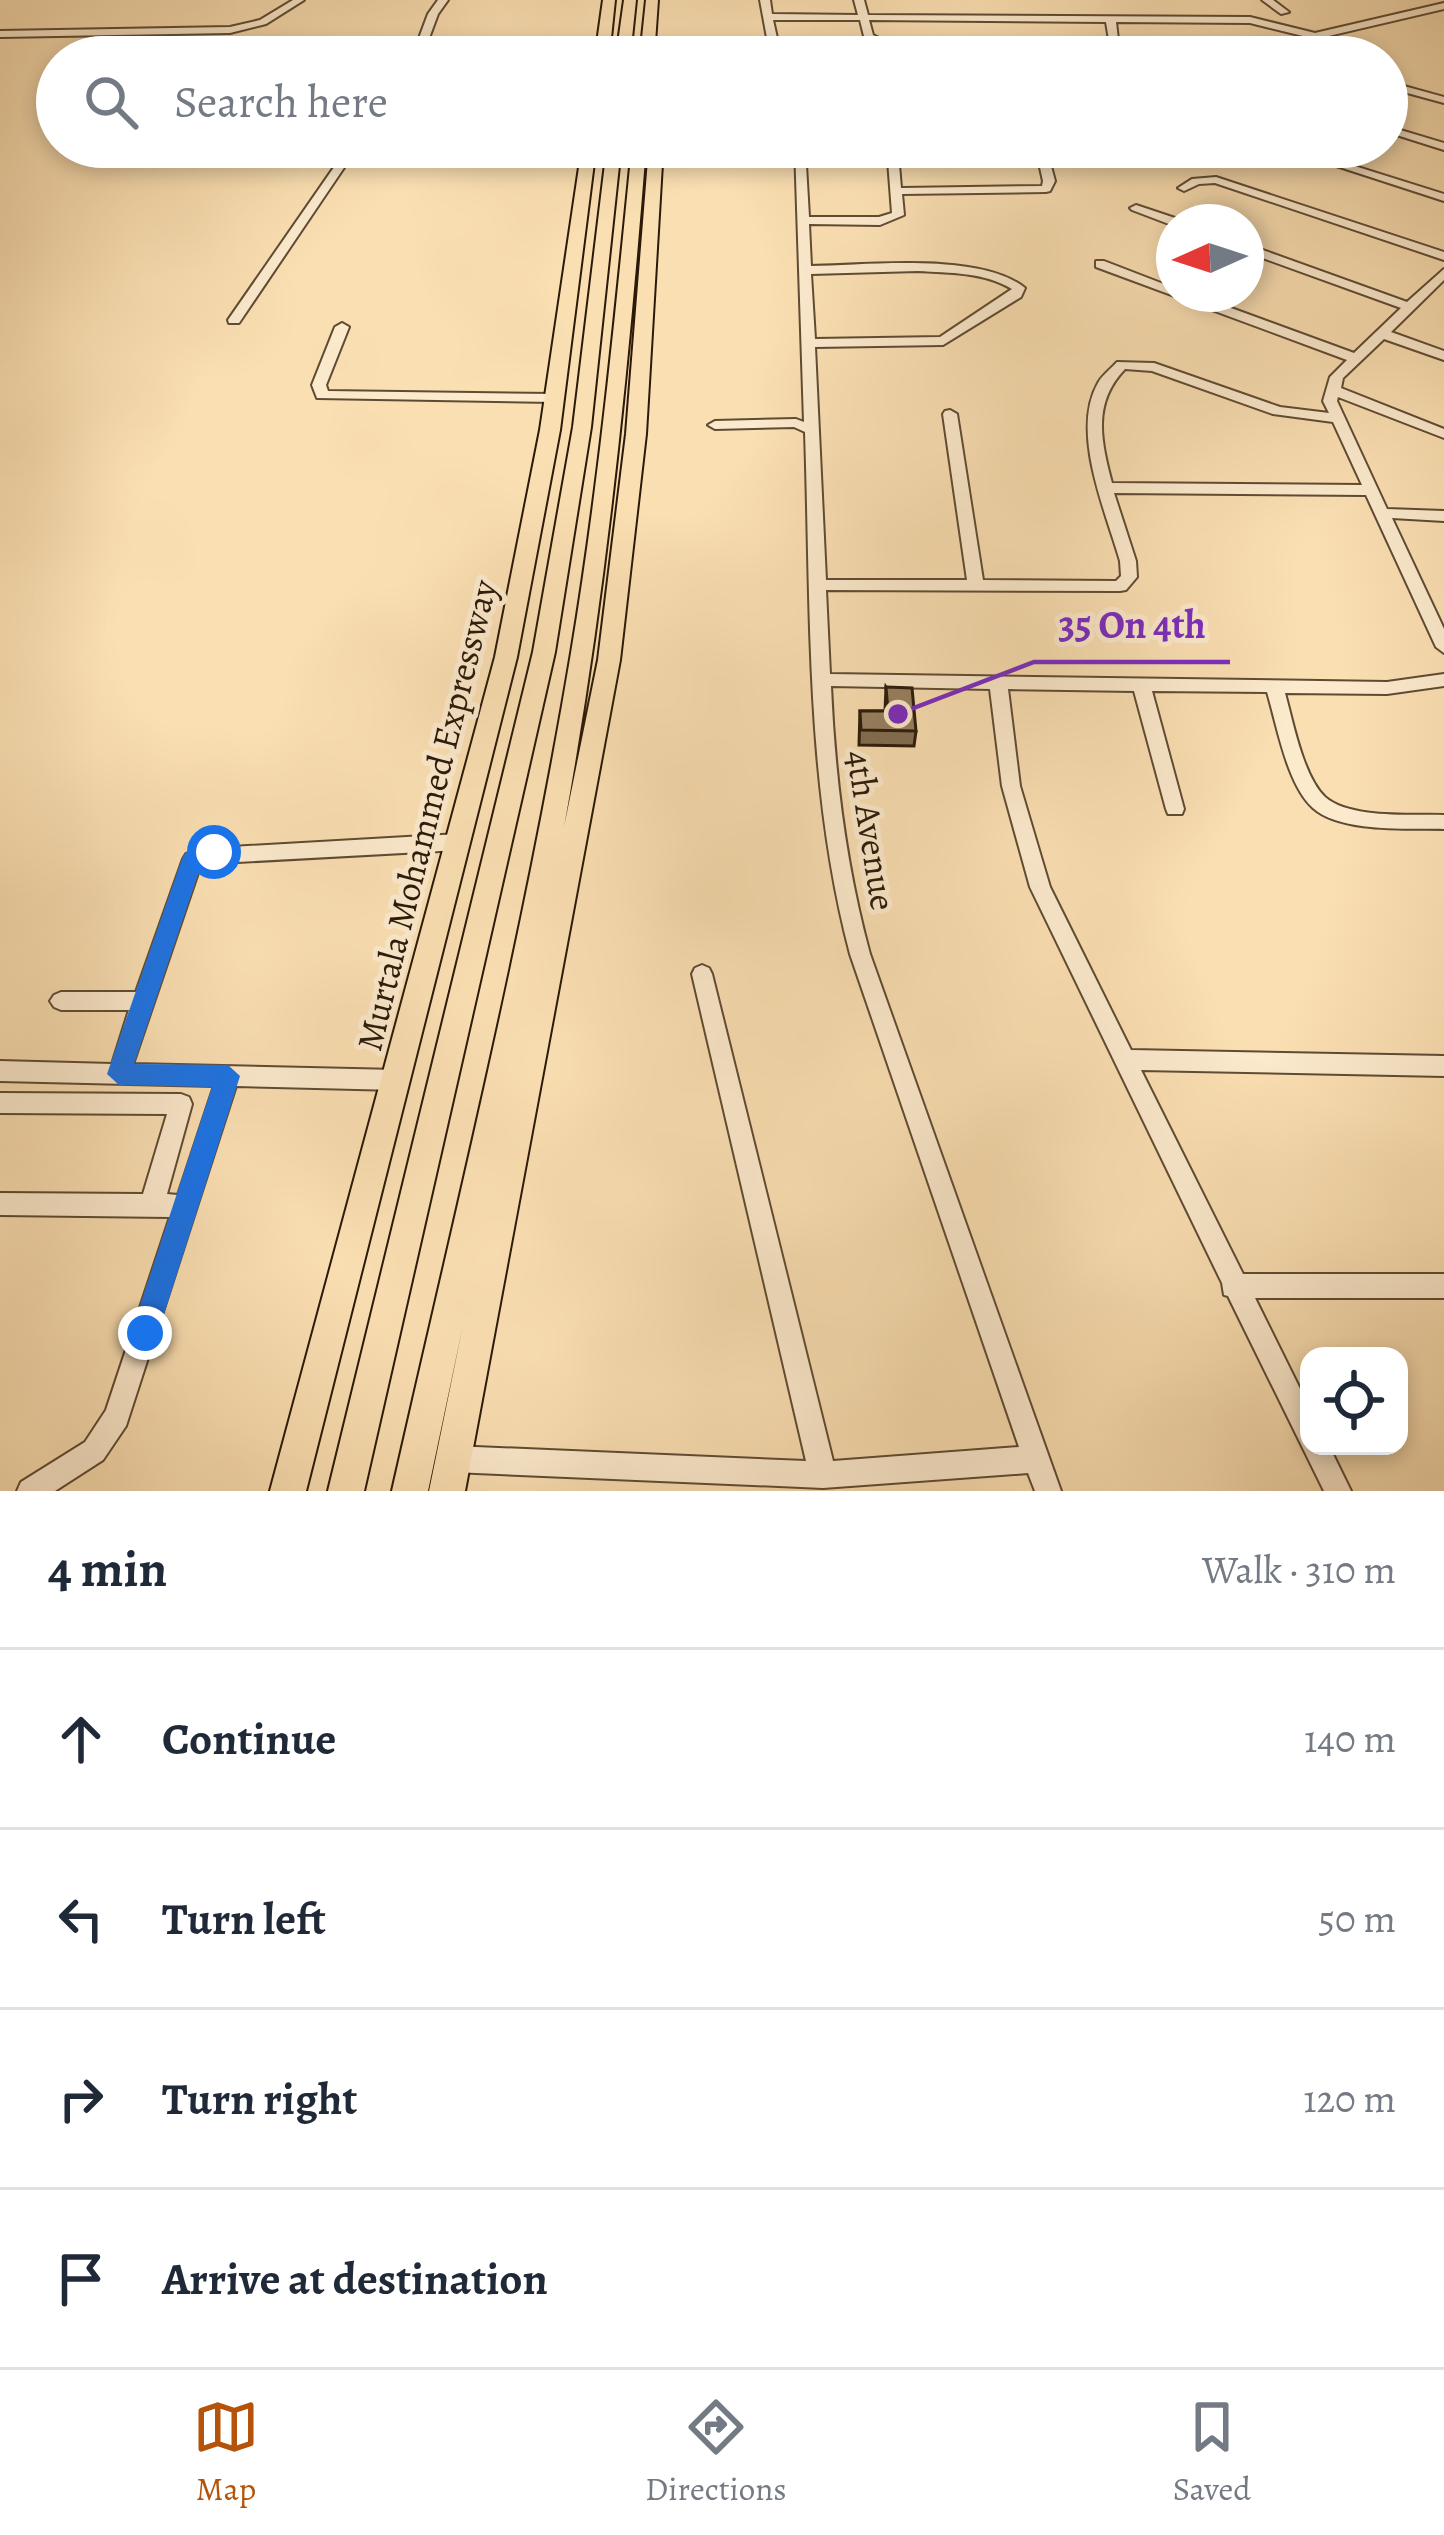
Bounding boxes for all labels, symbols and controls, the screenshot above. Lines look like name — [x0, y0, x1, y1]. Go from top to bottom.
search box — [36, 36, 1408, 168]
icon: search — [78, 69, 144, 135]
text: Search here — [174, 71, 388, 133]
north arrow — [1156, 204, 1264, 312]
street label: Murtala Mohammed Expressway — [344, 574, 509, 1056]
callout: 35 On 4th — [1034, 587, 1230, 662]
text: 35 On 4th — [1058, 598, 1206, 651]
street label: 4th Avenue — [835, 746, 908, 914]
route start — [187, 825, 241, 879]
route end — [118, 1306, 172, 1360]
map controls — [1300, 1347, 1408, 1455]
button: locate — [1300, 1347, 1408, 1455]
text: 4 min — [48, 1534, 167, 1604]
text: Walk · 310 m — [1202, 1543, 1396, 1596]
icon: ahead — [48, 1706, 114, 1772]
text: Continue — [162, 1708, 336, 1770]
text: 140 m — [1304, 1712, 1396, 1765]
icon: left — [48, 1886, 114, 1952]
text: Turn left — [162, 1888, 326, 1950]
text: 50 m — [1318, 1892, 1396, 1945]
icon: right — [48, 2066, 114, 2132]
text: Turn right — [162, 2068, 357, 2130]
text: 120 m — [1303, 2072, 1396, 2125]
icon: arrive — [48, 2246, 114, 2312]
text: Arrive at destination — [162, 2248, 548, 2310]
tab: Map — [193, 2394, 259, 2511]
tab: Directions — [645, 2394, 787, 2511]
tab: Saved — [1173, 2394, 1251, 2511]

